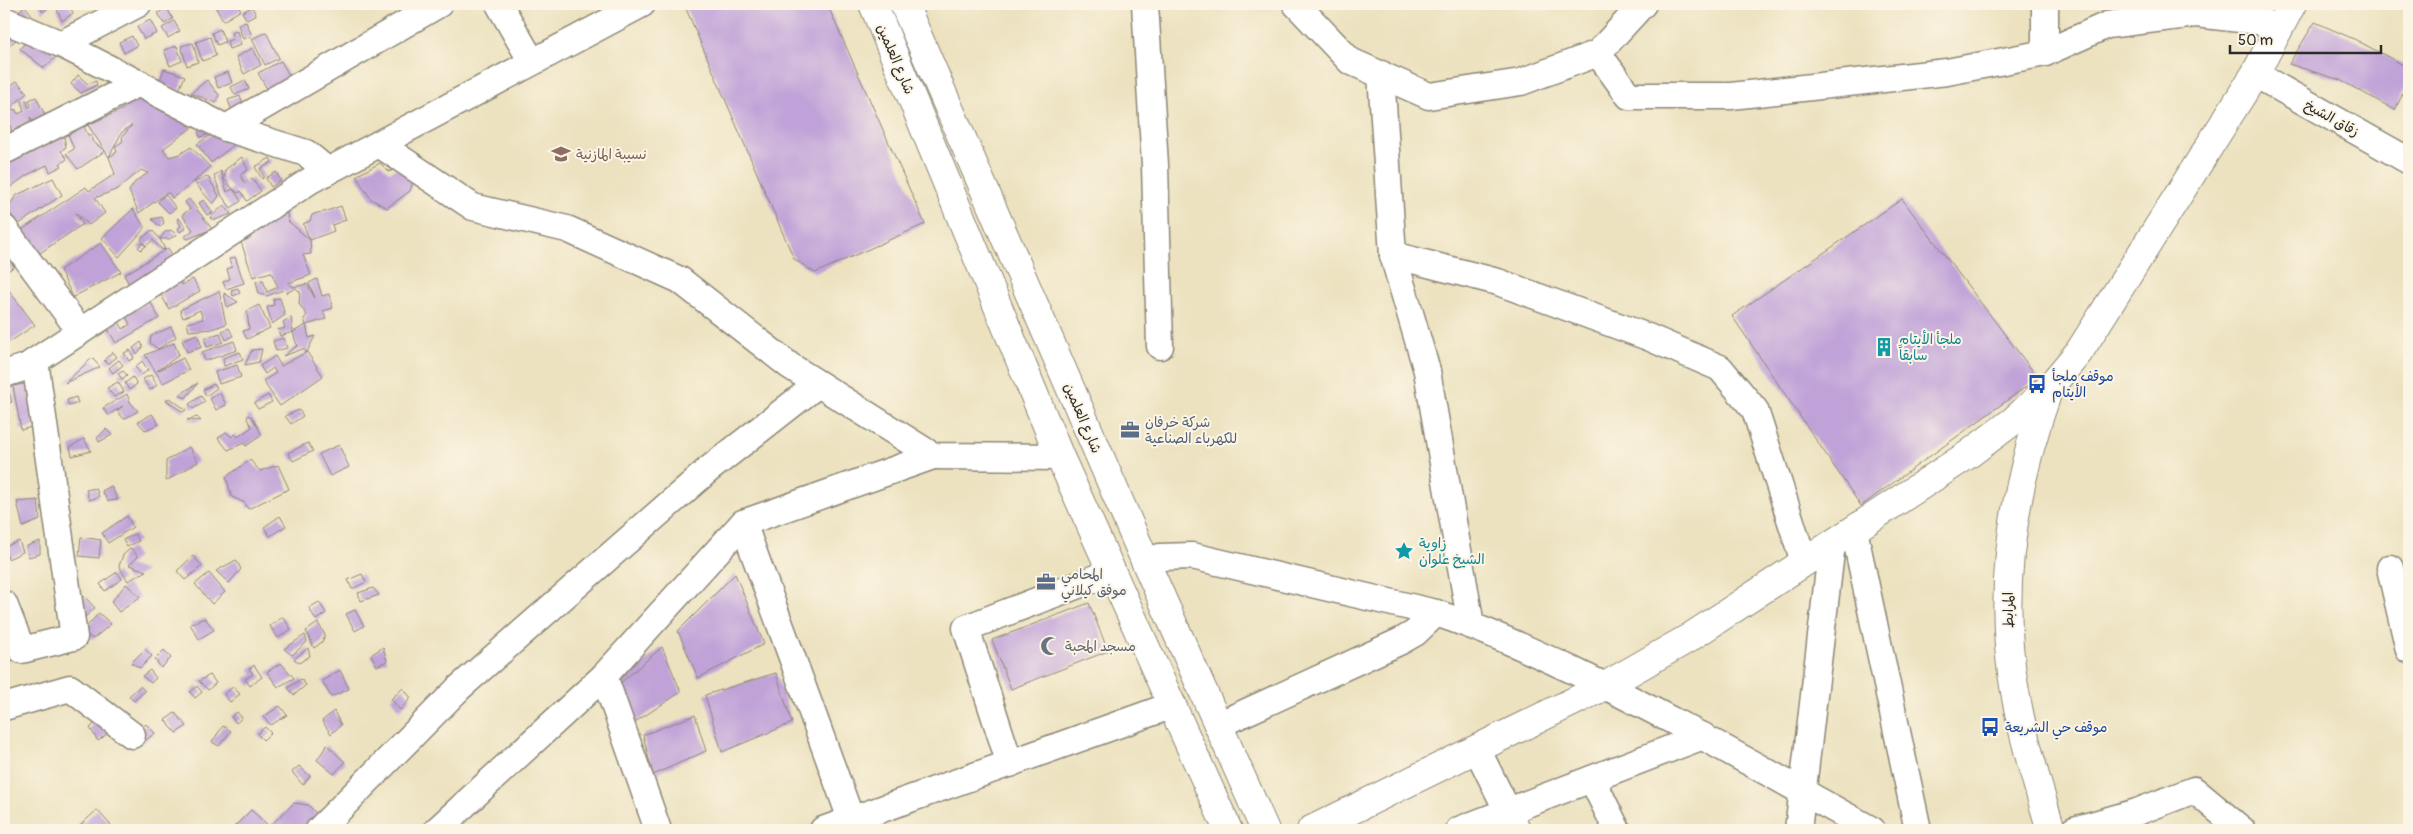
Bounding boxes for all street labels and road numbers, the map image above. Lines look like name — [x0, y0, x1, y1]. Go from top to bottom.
street label: شارع العلمين — [872, 22, 918, 97]
street label: زقاق الشيخ — [2301, 96, 2362, 141]
street label: شارع العلمين — [1059, 381, 1105, 456]
street label: المرابط — [2000, 592, 2017, 628]

